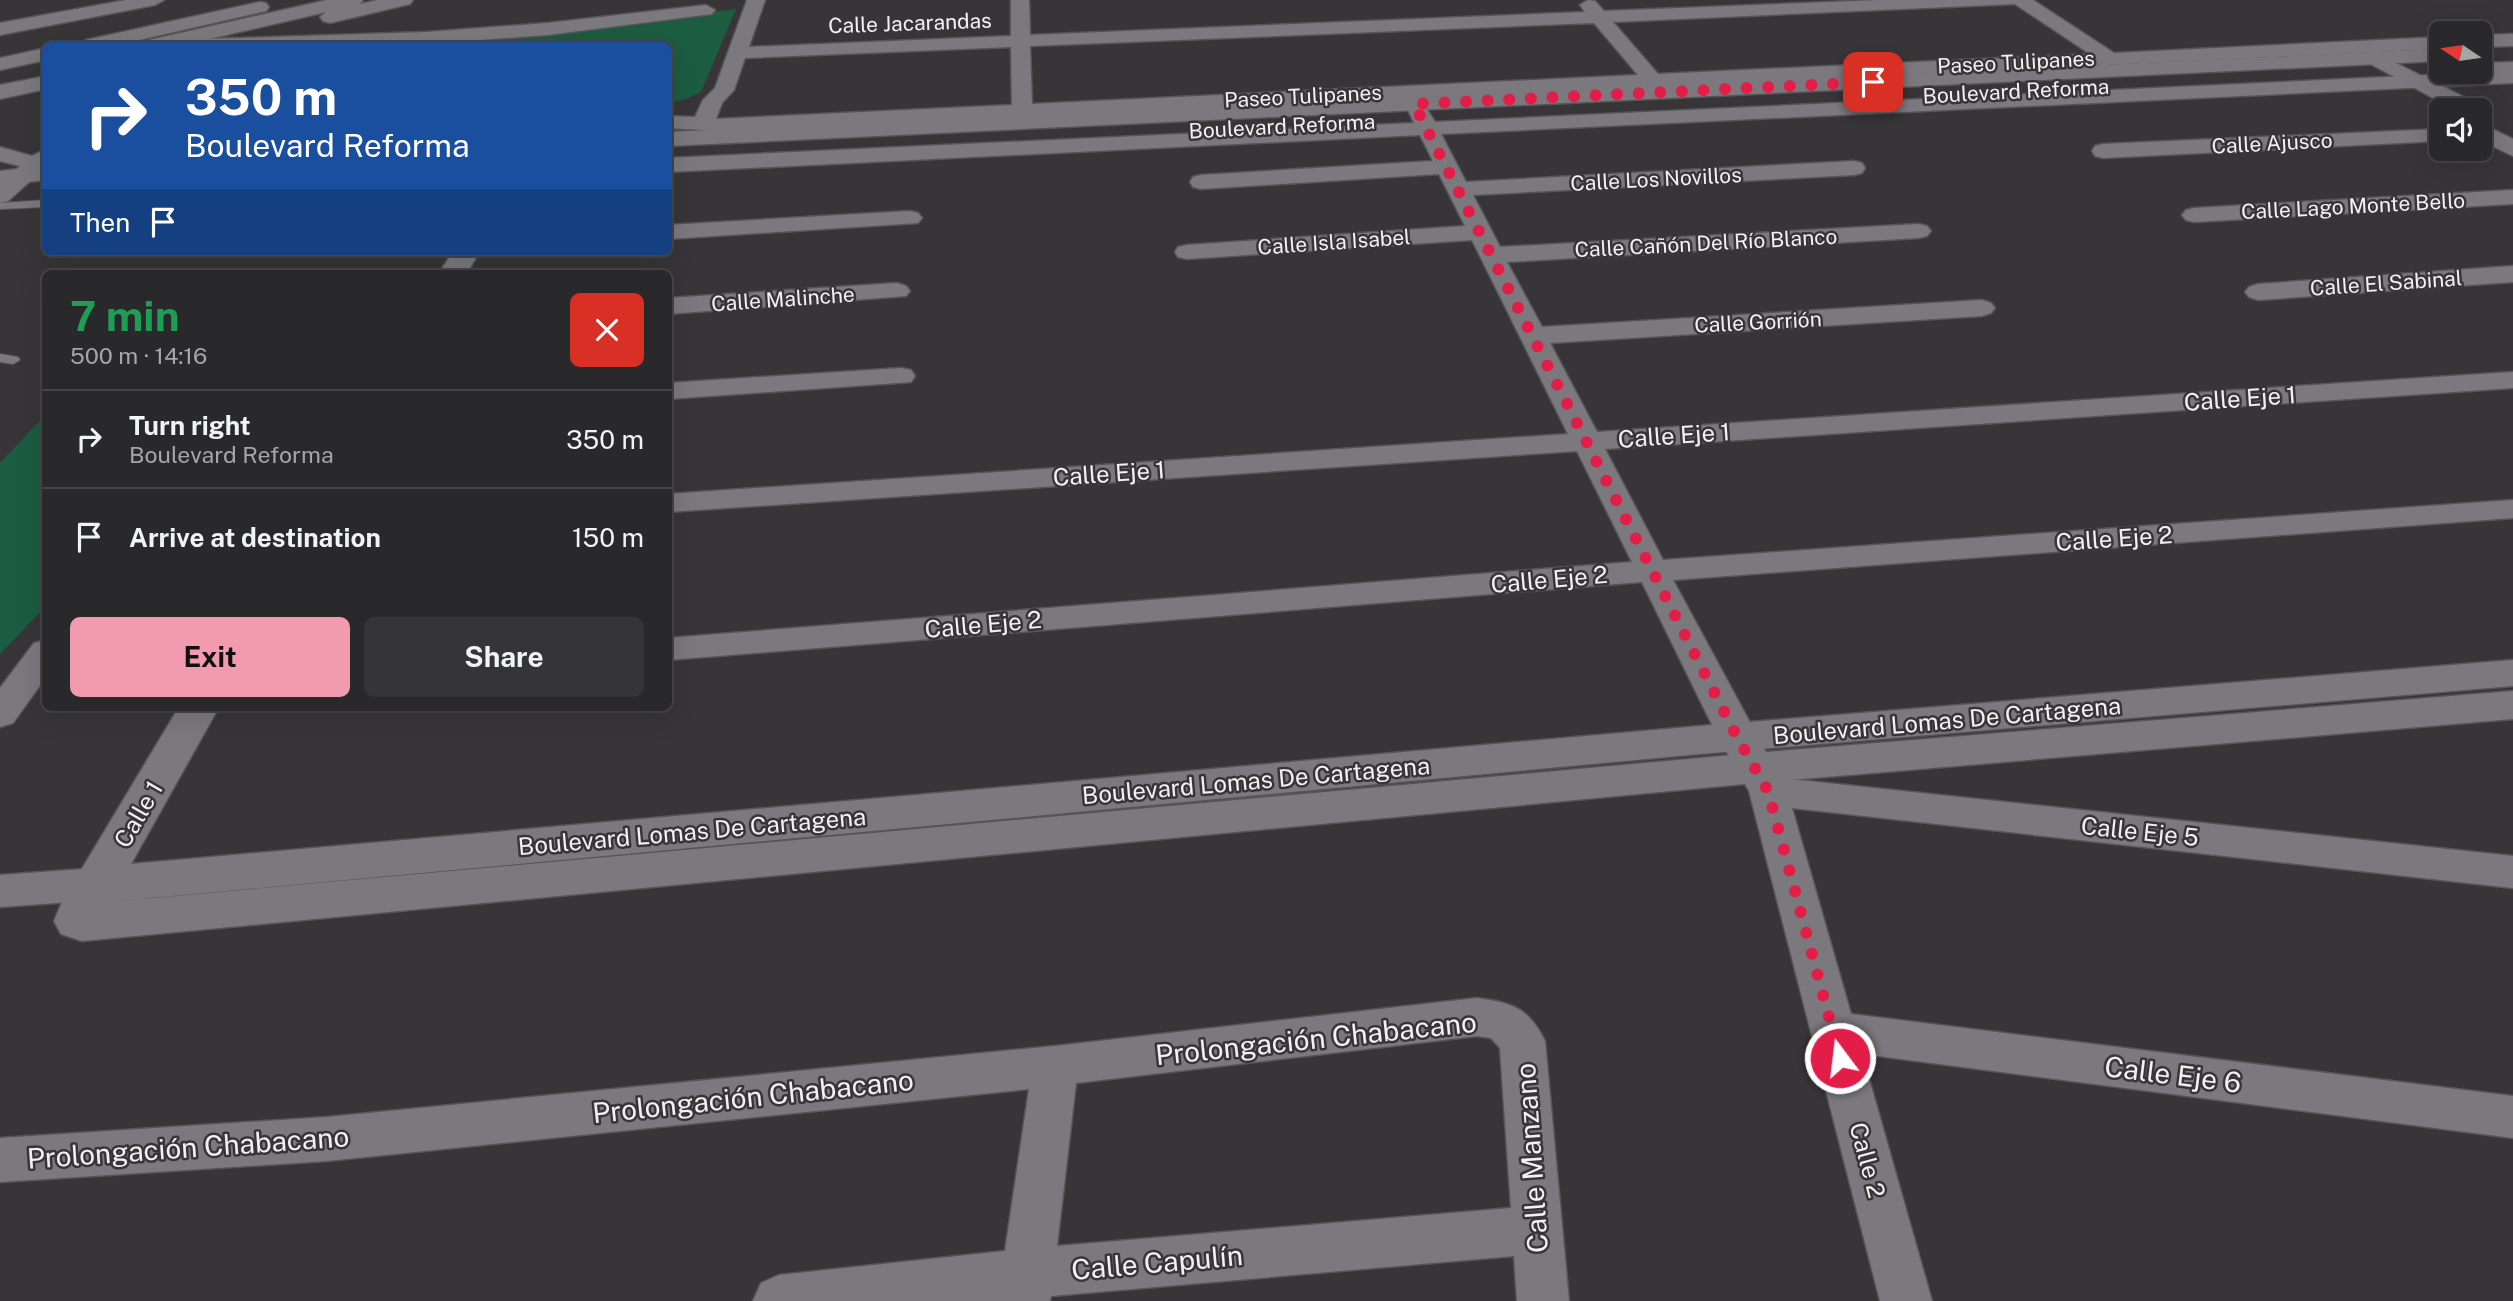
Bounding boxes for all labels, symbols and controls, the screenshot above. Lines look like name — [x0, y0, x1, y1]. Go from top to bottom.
street label: Calle Jacarandas — [828, 8, 992, 38]
north arrow — [2429, 21, 2492, 84]
map controls — [2429, 21, 2492, 161]
street label: Paseo Tulipanes — [1937, 45, 2095, 79]
pin — [1843, 52, 1903, 112]
icon: arrive — [1854, 63, 1892, 101]
text: 350 m — [185, 68, 337, 126]
icon: right — [70, 70, 161, 161]
street label: Boulevard Reforma — [1922, 74, 2110, 108]
street label: Paseo Tulipanes — [1224, 79, 1382, 113]
button: sound — [2429, 98, 2492, 161]
street label: Boulevard Reforma — [1188, 109, 1376, 143]
text: Boulevard Reforma — [185, 127, 470, 164]
street label: Calle Ajusco — [2211, 127, 2333, 159]
street label: Calle Los Novillos — [1570, 162, 1742, 196]
street label: Calle Lago Monte Bello — [2240, 188, 2466, 224]
icon: arrive — [144, 203, 182, 241]
text: Then — [70, 207, 130, 238]
street label: Calle Isla Isabel — [1257, 224, 1411, 260]
street label: Calle Cañón Del Río Blanco — [1574, 224, 1838, 262]
street label: Calle El Sabinal — [2309, 265, 2463, 301]
street label: Calle Malinche — [710, 282, 856, 316]
text: 7 min — [70, 291, 180, 340]
button: close — [570, 293, 644, 367]
street label: Calle Gorrión — [1694, 306, 1822, 338]
text: 500 m · 14:16 — [70, 342, 207, 369]
street label: Calle Eje 1 — [2183, 380, 2297, 416]
text: Turn right — [129, 410, 251, 441]
street label: Calle Eje 1 — [1617, 417, 1731, 453]
icon: right — [70, 420, 108, 458]
text: 350 m — [566, 424, 644, 455]
text: Boulevard Reforma — [129, 441, 334, 468]
street label: Calle Eje 1 — [1052, 455, 1166, 491]
icon: arrive — [70, 518, 108, 556]
street label: Calle Eje 2 — [2055, 520, 2173, 556]
text: Arrive at destination — [129, 522, 381, 553]
text: 150 m — [572, 522, 644, 553]
street label: Calle Eje 2 — [1489, 560, 1609, 598]
street label: Calle Eje 2 — [923, 605, 1043, 643]
button: Exit — [70, 617, 350, 697]
button: Share — [364, 617, 644, 697]
street label: Boulevard Lomas De Cartagena — [1772, 691, 2122, 749]
street label: Boulevard Lomas De Cartagena — [1081, 751, 1431, 809]
street label: Calle 1 — [108, 776, 168, 852]
street label: Boulevard Lomas De Cartagena — [517, 802, 867, 860]
street label: Calle Eje 5 — [2080, 811, 2200, 851]
street label: Prolongación Chabacano — [1154, 1005, 1478, 1071]
position arrow — [1803, 1021, 1877, 1095]
street label: Calle Eje 6 — [2103, 1049, 2243, 1099]
street label: Calle Manzano — [1508, 1062, 1554, 1254]
street label: Prolongación Chabacano — [591, 1063, 915, 1129]
street label: Prolongación Chabacano — [26, 1119, 350, 1175]
street label: Calle 2 — [1845, 1119, 1891, 1201]
street label: Calle Capulín — [1070, 1238, 1244, 1286]

